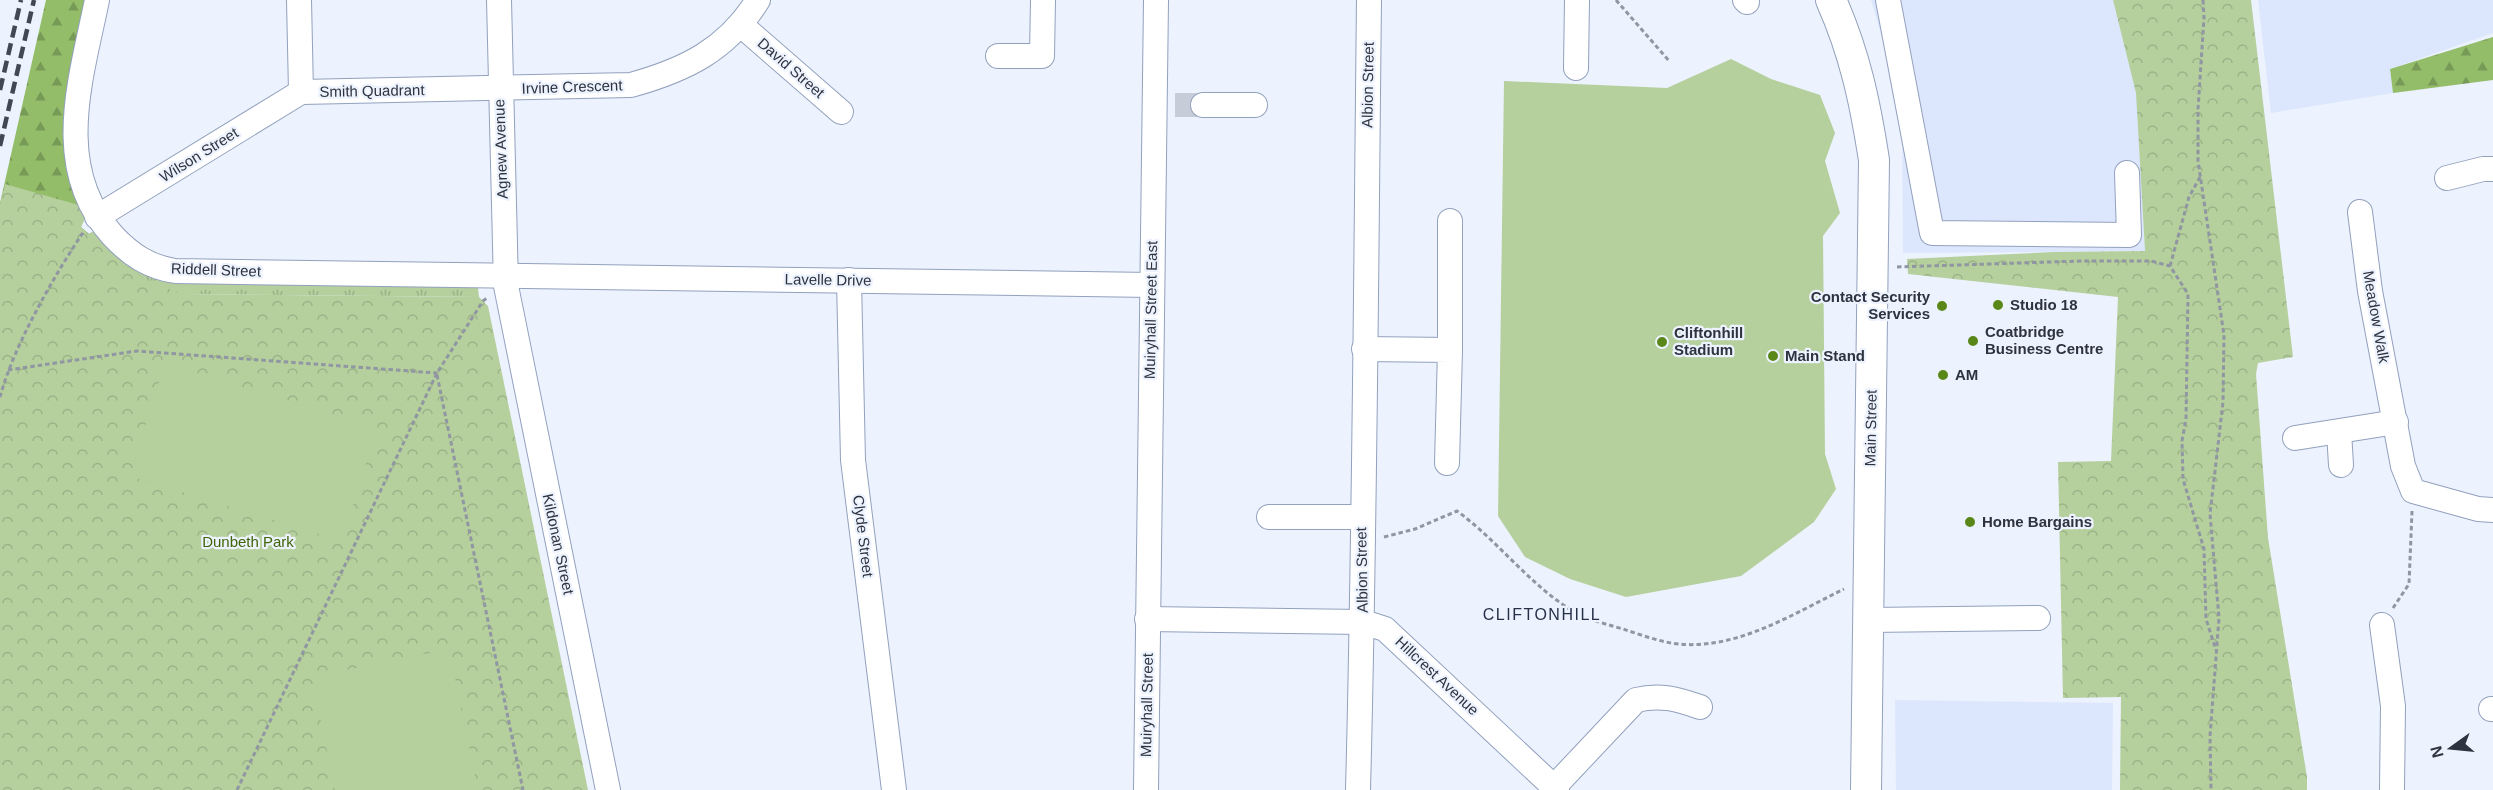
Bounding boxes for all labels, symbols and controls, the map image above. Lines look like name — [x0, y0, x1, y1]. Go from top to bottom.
street label: David Street — [755, 34, 829, 102]
street label: Albion Street — [1358, 41, 1377, 128]
street label: Irvine Crescent — [521, 76, 624, 97]
street label: Smith Quadrant — [319, 81, 425, 100]
street label: Agnew Avenue — [490, 99, 511, 199]
street label: Wilson Street — [156, 123, 242, 185]
street label: Muiryhall Street East — [1141, 240, 1160, 379]
street label: Riddell Street — [171, 259, 262, 280]
street label: Meadow Walk — [2360, 269, 2393, 365]
street label: Lavelle Drive — [785, 270, 872, 289]
place label: Contact Security Services — [1811, 288, 1931, 322]
place label: Studio 18 — [2010, 296, 2078, 313]
marker: Studio 18 — [1991, 298, 2005, 312]
marker: Contact Security Services — [1935, 299, 1949, 313]
place label: Coatbridge Business Centre — [1985, 323, 2103, 357]
place label: Cliftonhill Stadium — [1674, 324, 1743, 358]
marker: Coatbridge Business Centre — [1966, 334, 1980, 348]
marker: Cliftonhill Stadium — [1655, 335, 1669, 349]
place label: Main Stand — [1785, 347, 1865, 364]
marker: Main Stand — [1766, 349, 1780, 363]
place label: AM — [1955, 366, 1978, 383]
marker: AM — [1936, 368, 1950, 382]
street label: Main Street — [1861, 389, 1880, 466]
street label: Kildonan Street — [540, 492, 578, 597]
street label: Clyde Street — [850, 494, 877, 579]
place label: Home Bargains — [1982, 513, 2092, 530]
marker: Home Bargains — [1963, 515, 1977, 529]
street label: Albion Street — [1352, 526, 1371, 613]
park label: Dunbeth Park — [202, 533, 294, 550]
district label: CLIFTONHILL — [1483, 606, 1601, 623]
street label: Hillcrest Avenue — [1392, 633, 1482, 718]
street label: Muiryhall Street — [1137, 652, 1156, 757]
north arrow — [2421, 718, 2481, 778]
text: N — [2427, 744, 2447, 760]

